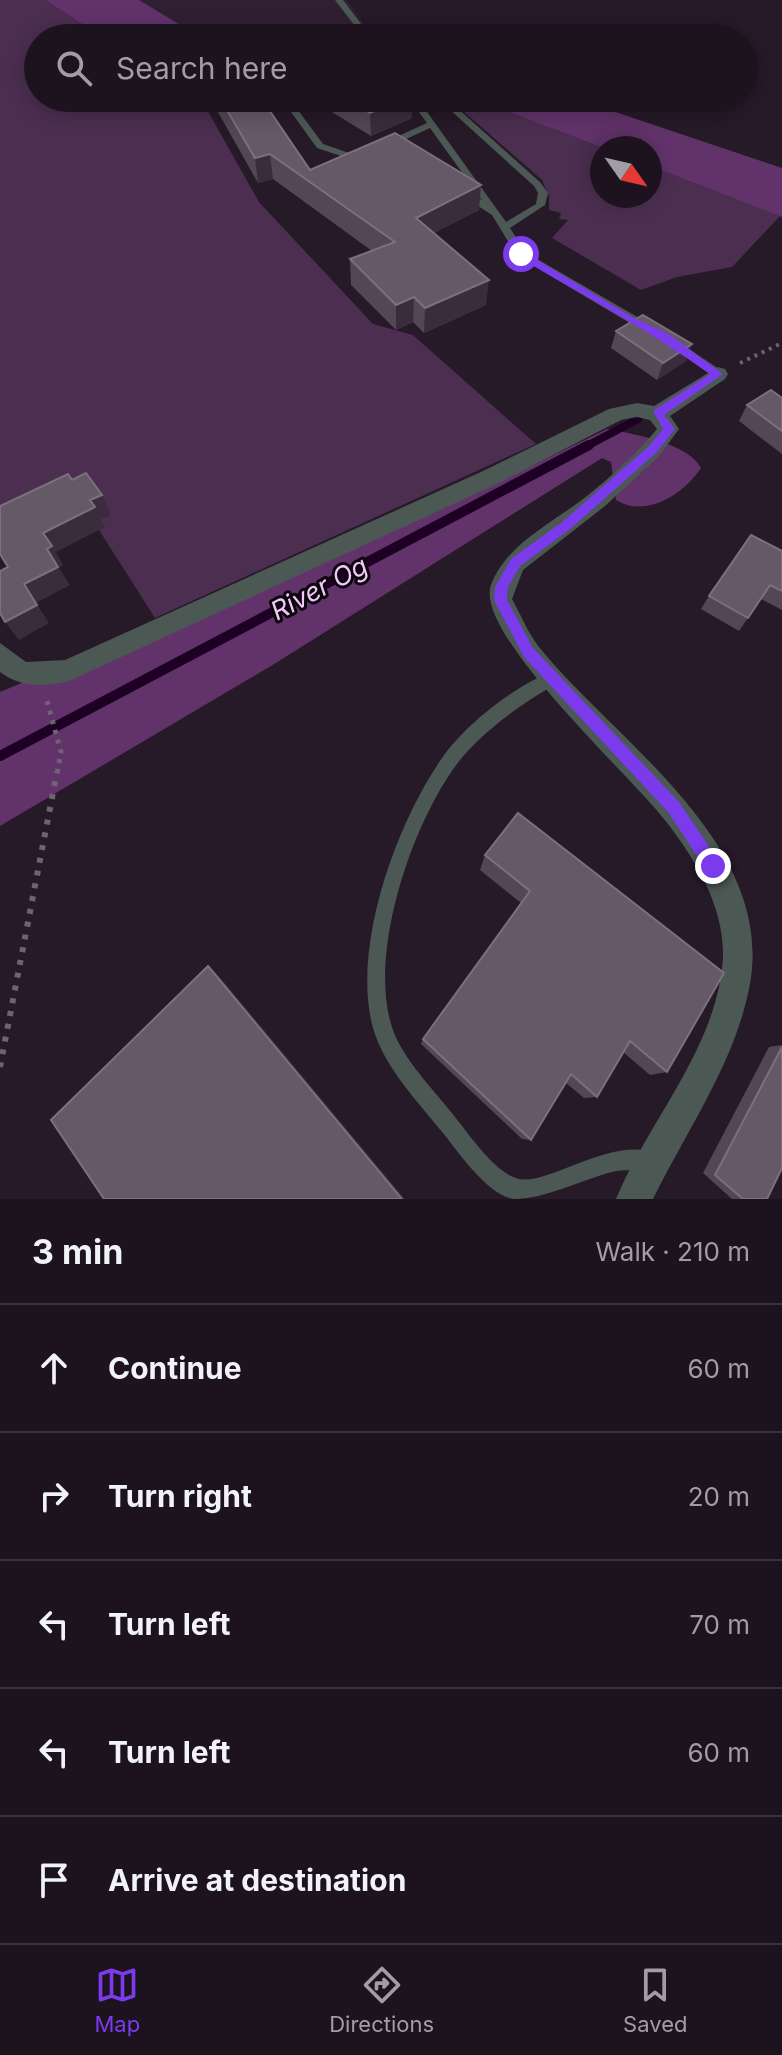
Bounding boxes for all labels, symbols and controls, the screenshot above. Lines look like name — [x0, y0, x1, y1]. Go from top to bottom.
search box — [24, 24, 758, 112]
icon: search — [52, 46, 96, 90]
text: Search here — [116, 50, 288, 86]
north arrow — [590, 136, 662, 208]
route start — [503, 236, 539, 272]
water label: River Og — [265, 550, 373, 626]
route end — [695, 848, 731, 884]
text: 3 min — [32, 1231, 123, 1272]
text: Walk · 210 m — [595, 1236, 750, 1267]
icon: ahead — [32, 1346, 76, 1390]
text: Continue — [108, 1350, 242, 1386]
text: 60 m — [687, 1353, 750, 1384]
icon: right — [32, 1474, 76, 1518]
text: Turn right — [108, 1478, 252, 1514]
text: 20 m — [688, 1481, 750, 1512]
icon: left — [32, 1602, 76, 1646]
text: Turn left — [108, 1606, 230, 1642]
text: 70 m — [689, 1609, 750, 1640]
icon: left — [32, 1730, 76, 1774]
text: Turn left — [108, 1734, 230, 1770]
text: 60 m — [687, 1737, 750, 1768]
icon: arrive — [32, 1858, 76, 1902]
text: Arrive at destination — [108, 1862, 406, 1898]
tab: Map — [95, 1963, 140, 2037]
tab: Directions — [329, 1963, 434, 2037]
tab: Saved — [623, 1963, 687, 2037]

